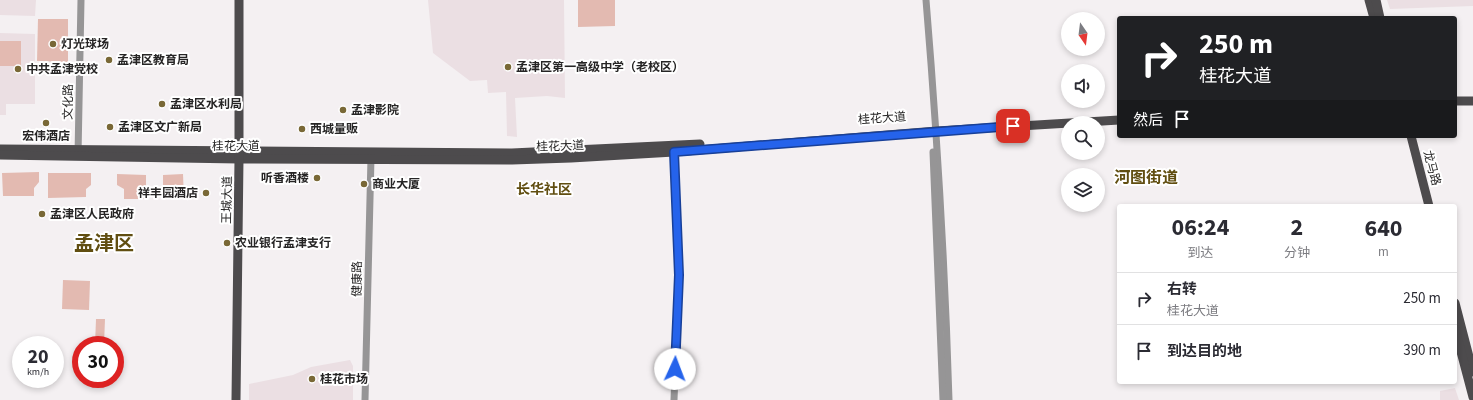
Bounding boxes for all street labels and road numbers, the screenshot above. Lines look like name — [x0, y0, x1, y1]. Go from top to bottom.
street label: 文化路 — [60, 84, 77, 120]
street label: 桂花大道 — [857, 108, 907, 129]
street label: 桂花大道 — [536, 137, 584, 156]
street label: 桂花大道 — [212, 138, 260, 155]
street label: 龙马路 — [1419, 149, 1444, 188]
street label: 王城大道 — [219, 176, 236, 224]
street label: 健康路 — [349, 261, 366, 297]

